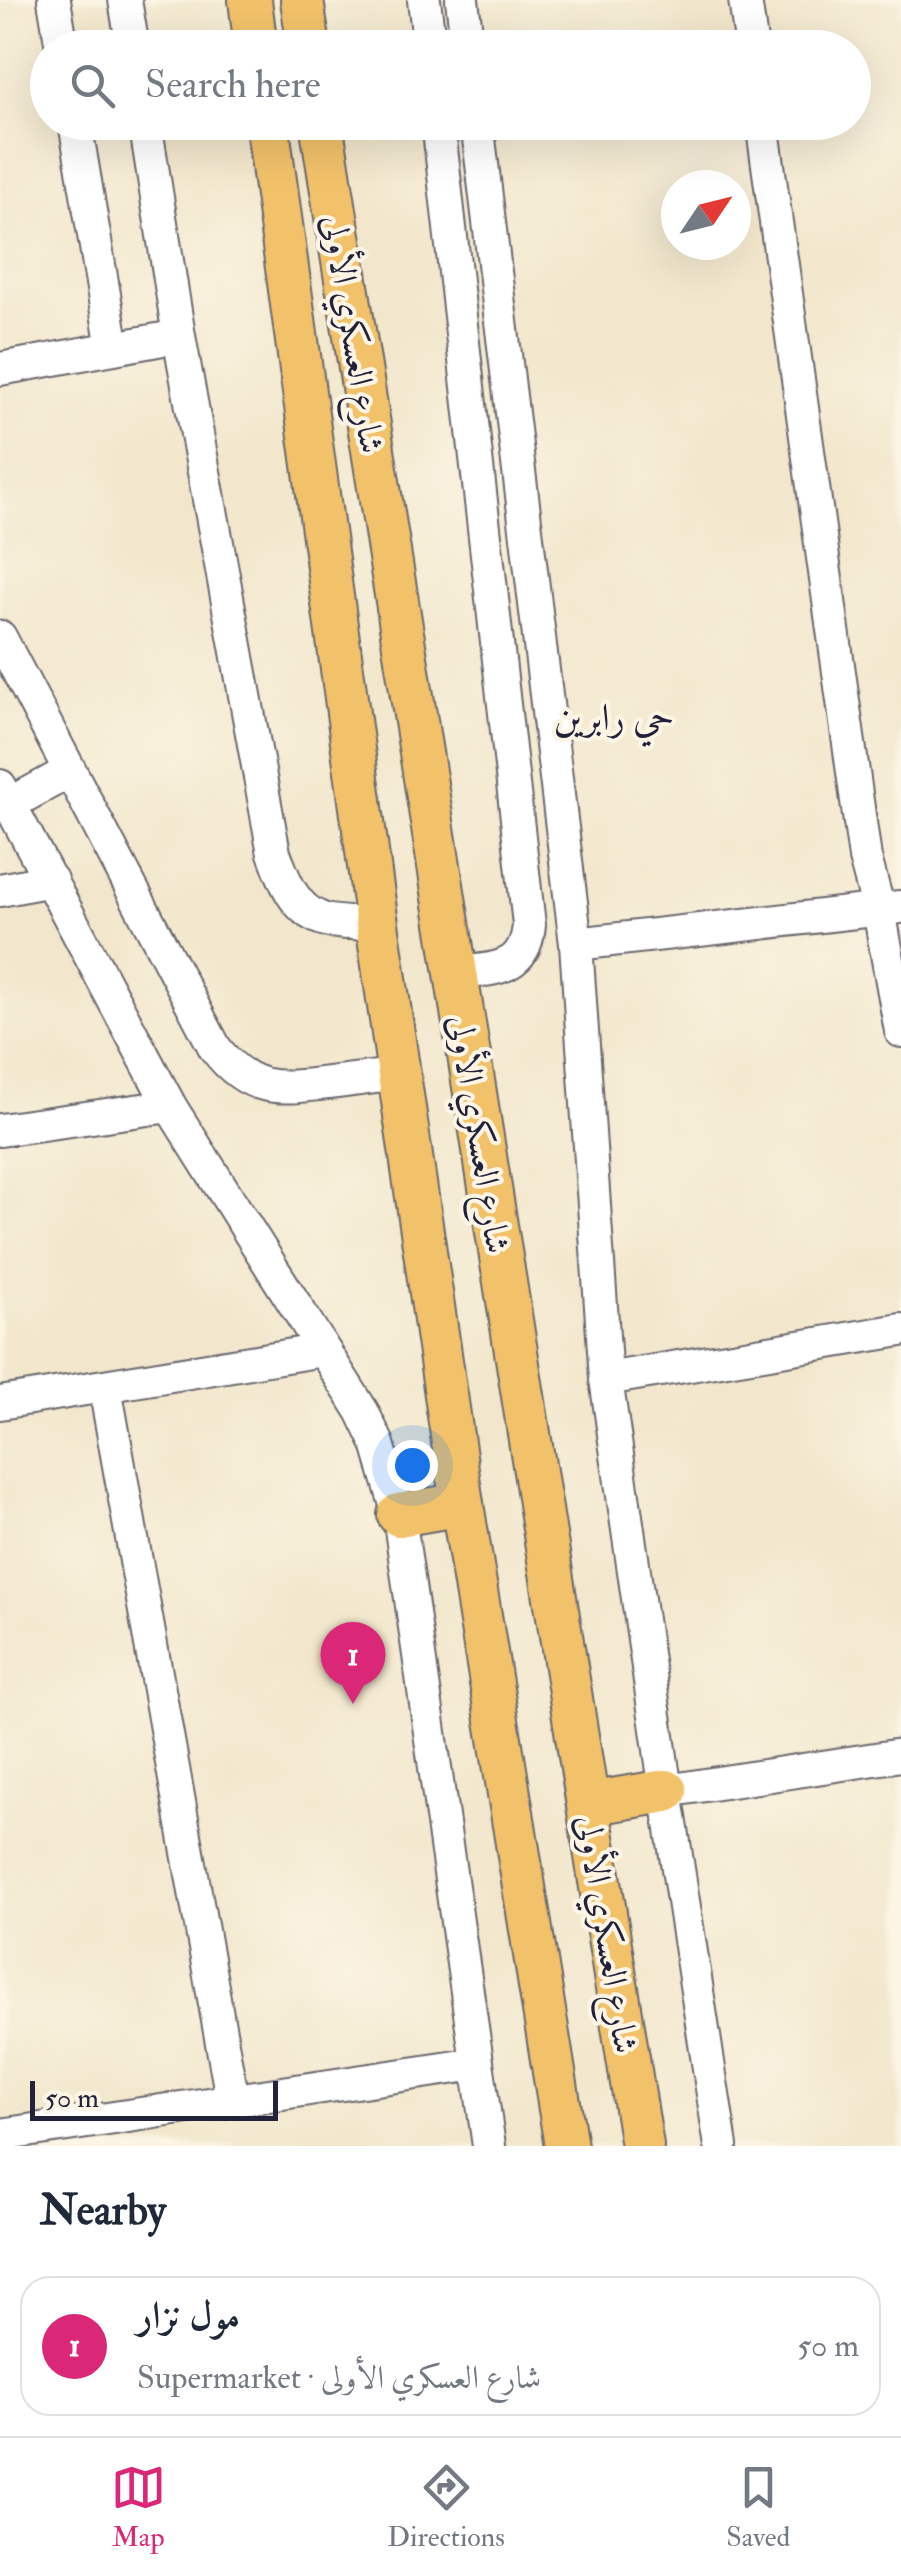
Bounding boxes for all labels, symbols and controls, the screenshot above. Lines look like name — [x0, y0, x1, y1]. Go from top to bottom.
search box — [30, 30, 871, 140]
icon: search — [65, 58, 120, 113]
text: Search here — [145, 61, 321, 109]
north arrow — [661, 170, 751, 260]
street label: شارع العسكري الأولى — [307, 211, 397, 458]
district label: حي رابرين — [554, 694, 674, 748]
street label: شارع العسكري الأولى — [433, 1011, 523, 1258]
your location — [387, 1440, 438, 1491]
pin: 1 — [320, 1622, 386, 1704]
street label: شارع العسكري الأولى — [561, 1811, 651, 2058]
scale bar — [30, 2076, 278, 2120]
text: 50 m — [45, 2081, 99, 2116]
text: Nearby — [40, 2185, 166, 2237]
text: مول نزار — [137, 2292, 240, 2340]
text: 1 — [69, 2326, 80, 2366]
text: 50 m — [797, 2326, 859, 2366]
text: Supermarket · شارع العسكري الأولى — [137, 2358, 541, 2398]
tab: Map — [111, 2460, 166, 2555]
tab: Directions — [387, 2460, 505, 2555]
tab: Saved — [726, 2460, 790, 2555]

